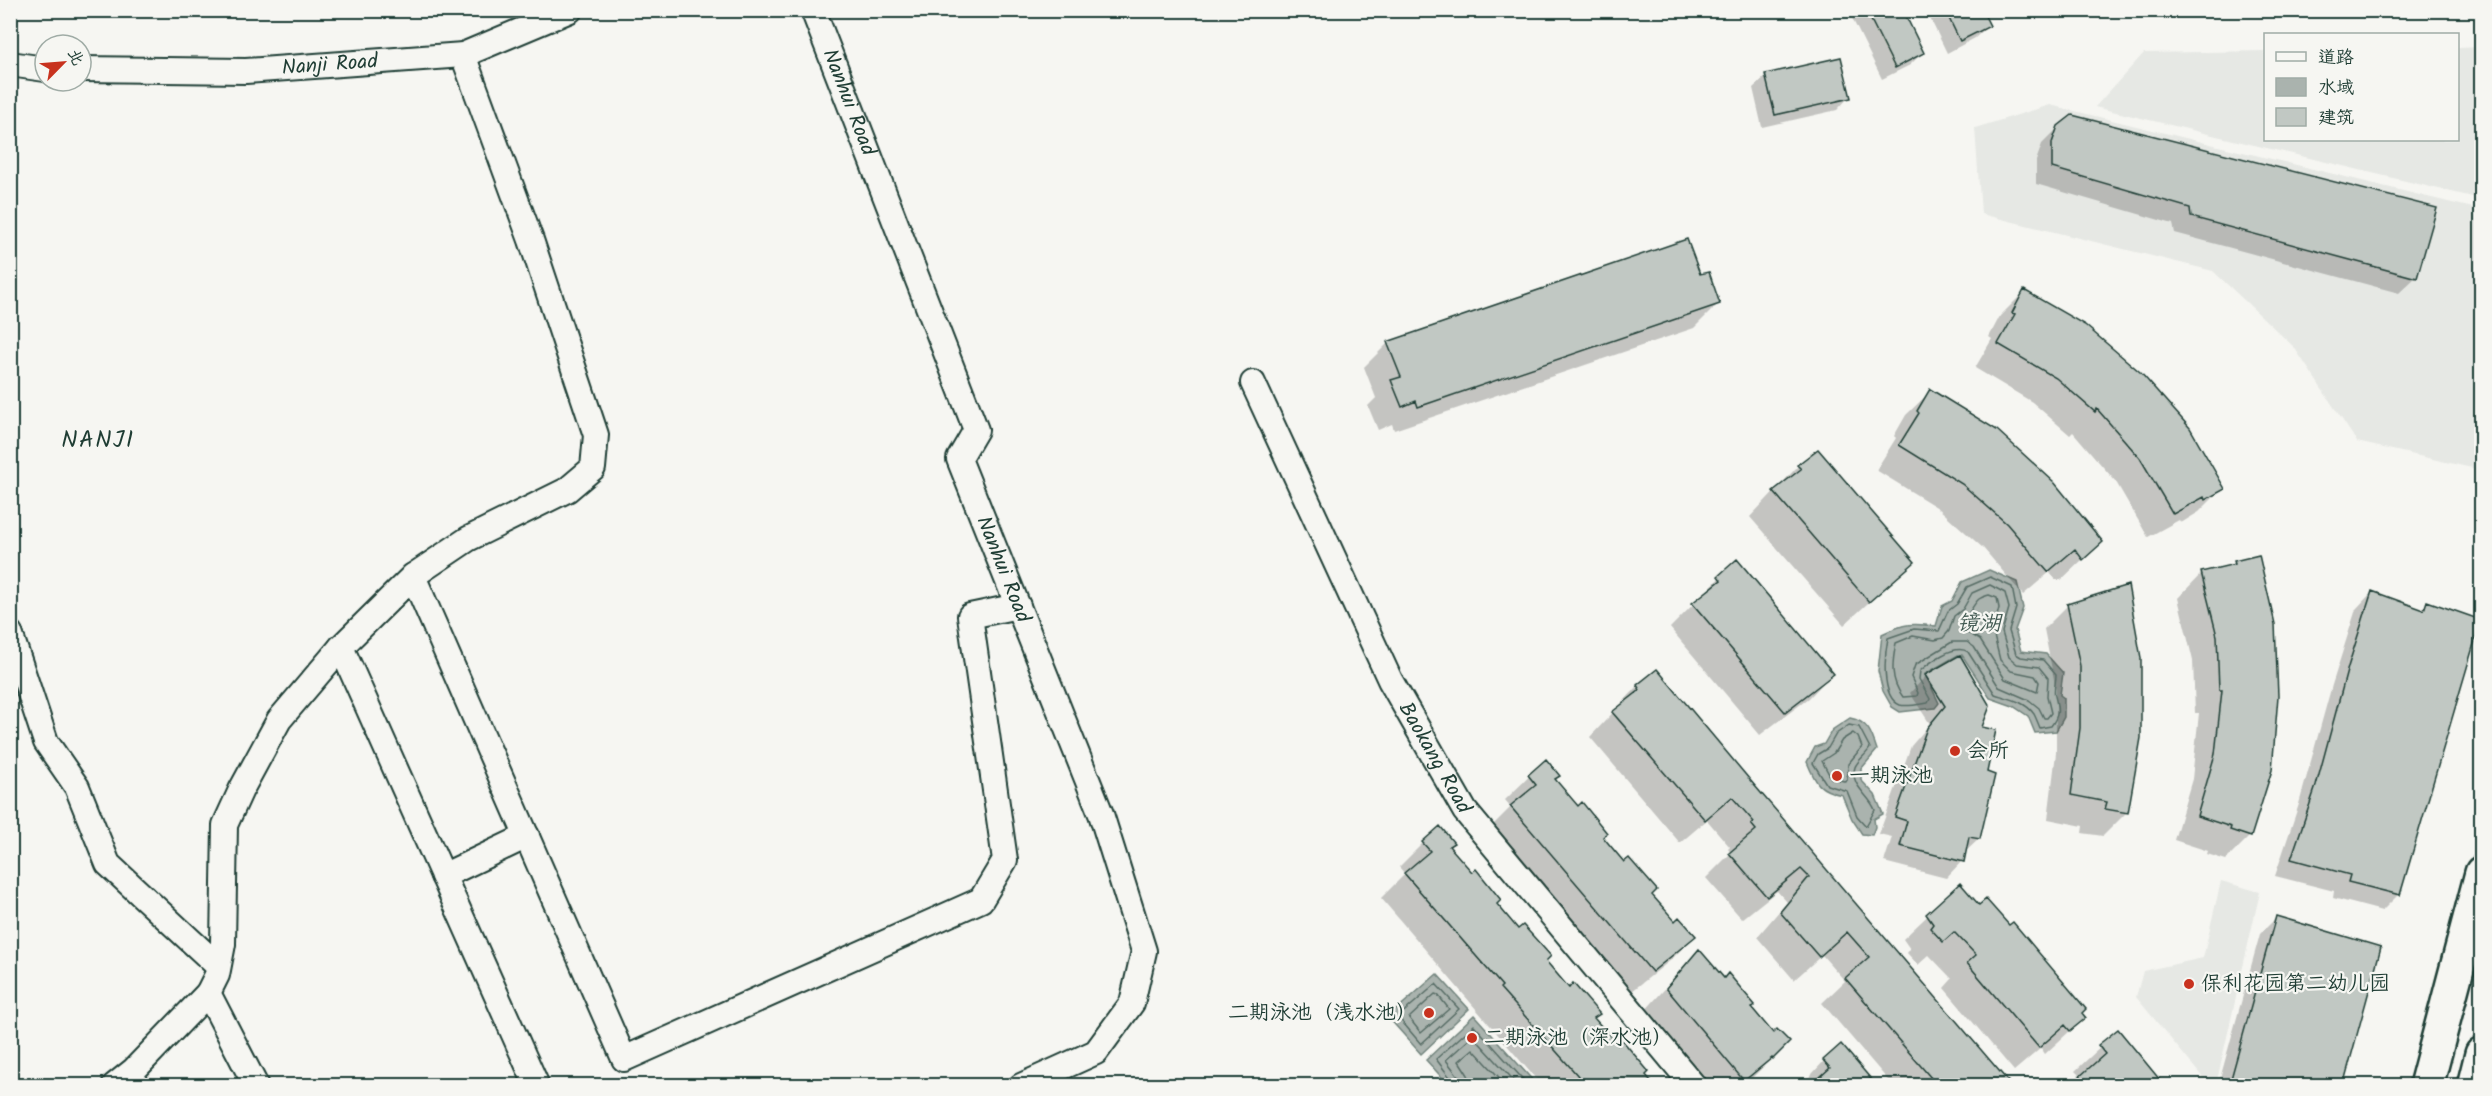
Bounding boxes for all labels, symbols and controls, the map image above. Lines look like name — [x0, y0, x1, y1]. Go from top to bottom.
north arrow — [33, 33, 93, 93]
legend — [2264, 33, 2459, 141]
street label: Nanhui Road — [813, 44, 885, 161]
text: 道路 — [2318, 44, 2354, 73]
text: 北 — [61, 45, 90, 70]
street label: Nanji Road — [281, 45, 379, 85]
text: 水域 — [2318, 74, 2354, 103]
text: 建筑 — [2318, 104, 2354, 133]
district label: NANJI — [61, 421, 135, 460]
street label: Nanhui Road — [967, 511, 1039, 628]
water label: 镜湖 — [1957, 607, 2003, 642]
street label: Baokang Road — [1390, 696, 1480, 821]
place label: 会所 — [1967, 735, 2009, 768]
marker: 会所 — [1948, 744, 1962, 758]
place label: 一期泳池 — [1849, 760, 1933, 793]
marker: 一期泳池 — [1830, 769, 1844, 783]
place label: 保利花园第二幼儿园 — [2201, 968, 2390, 1001]
marker: 保利花园第二幼儿园 — [2182, 977, 2196, 991]
place label: 二期泳池（浅水池） — [1228, 997, 1417, 1030]
marker: 二期泳池（浅水池） — [1422, 1006, 1436, 1020]
place label: 二期泳池（深水池） — [1484, 1022, 1673, 1055]
marker: 二期泳池（深水池） — [1465, 1031, 1479, 1045]

